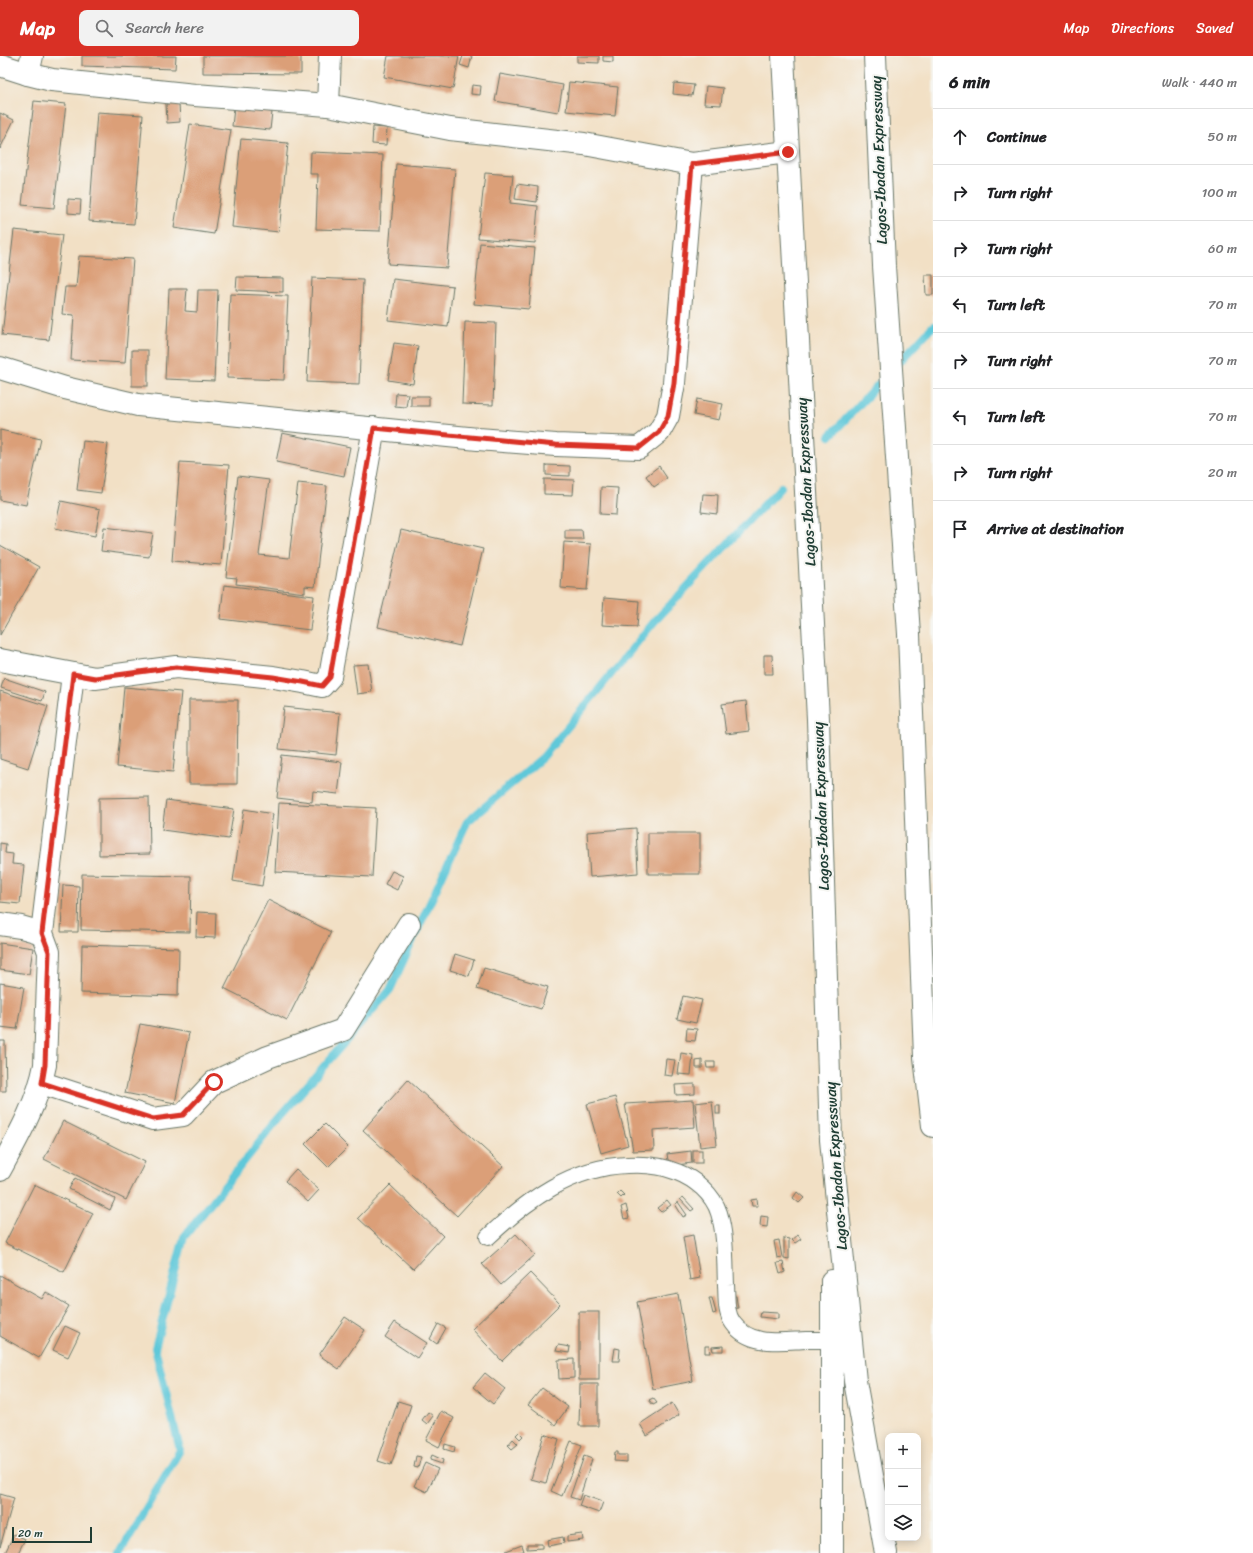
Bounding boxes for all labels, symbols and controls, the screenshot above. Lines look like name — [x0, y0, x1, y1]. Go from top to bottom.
search box — [79, 10, 359, 46]
text: Map — [20, 12, 55, 45]
text: Search here — [125, 15, 204, 41]
text: Map — [1063, 16, 1089, 41]
text: Directions — [1111, 16, 1174, 41]
text: Saved — [1196, 16, 1233, 41]
icon: search — [93, 17, 115, 39]
text: 6 min — [949, 67, 990, 97]
text: Walk · 440 m — [1162, 71, 1237, 94]
street label: Lagos-Ibadan Expressway — [863, 75, 895, 245]
text: Continue — [987, 124, 1047, 150]
text: 50 m — [1207, 125, 1237, 148]
icon: ahead — [949, 126, 971, 148]
route end — [779, 143, 797, 161]
text: Turn right — [987, 180, 1052, 206]
text: 100 m — [1202, 181, 1237, 204]
icon: right — [949, 182, 971, 204]
text: Turn right — [987, 236, 1052, 262]
text: 60 m — [1208, 237, 1237, 260]
icon: right — [949, 238, 971, 260]
text: Turn left — [987, 292, 1045, 318]
text: 70 m — [1208, 293, 1237, 316]
icon: left — [949, 294, 971, 316]
text: Turn right — [987, 348, 1052, 374]
text: 70 m — [1208, 349, 1237, 372]
icon: right — [949, 350, 971, 372]
street label: Lagos-Ibadan Expressway — [789, 397, 823, 567]
text: Turn left — [987, 404, 1045, 430]
text: 70 m — [1208, 405, 1237, 428]
icon: left — [949, 406, 971, 428]
text: Turn right — [987, 460, 1052, 486]
text: 20 m — [1208, 461, 1237, 484]
icon: right — [949, 462, 971, 484]
text: Arrive at destination — [987, 516, 1124, 542]
icon: arrive — [949, 518, 971, 540]
street label: Lagos-Ibadan Expressway — [805, 721, 837, 891]
route start — [205, 1073, 223, 1091]
street label: Lagos-Ibadan Expressway — [817, 1081, 855, 1251]
map controls — [885, 1433, 921, 1541]
button: + — [885, 1433, 921, 1469]
button: − — [885, 1469, 921, 1505]
button: layers — [885, 1505, 921, 1541]
text: 20 m — [18, 1524, 43, 1543]
scale bar — [12, 1525, 92, 1544]

